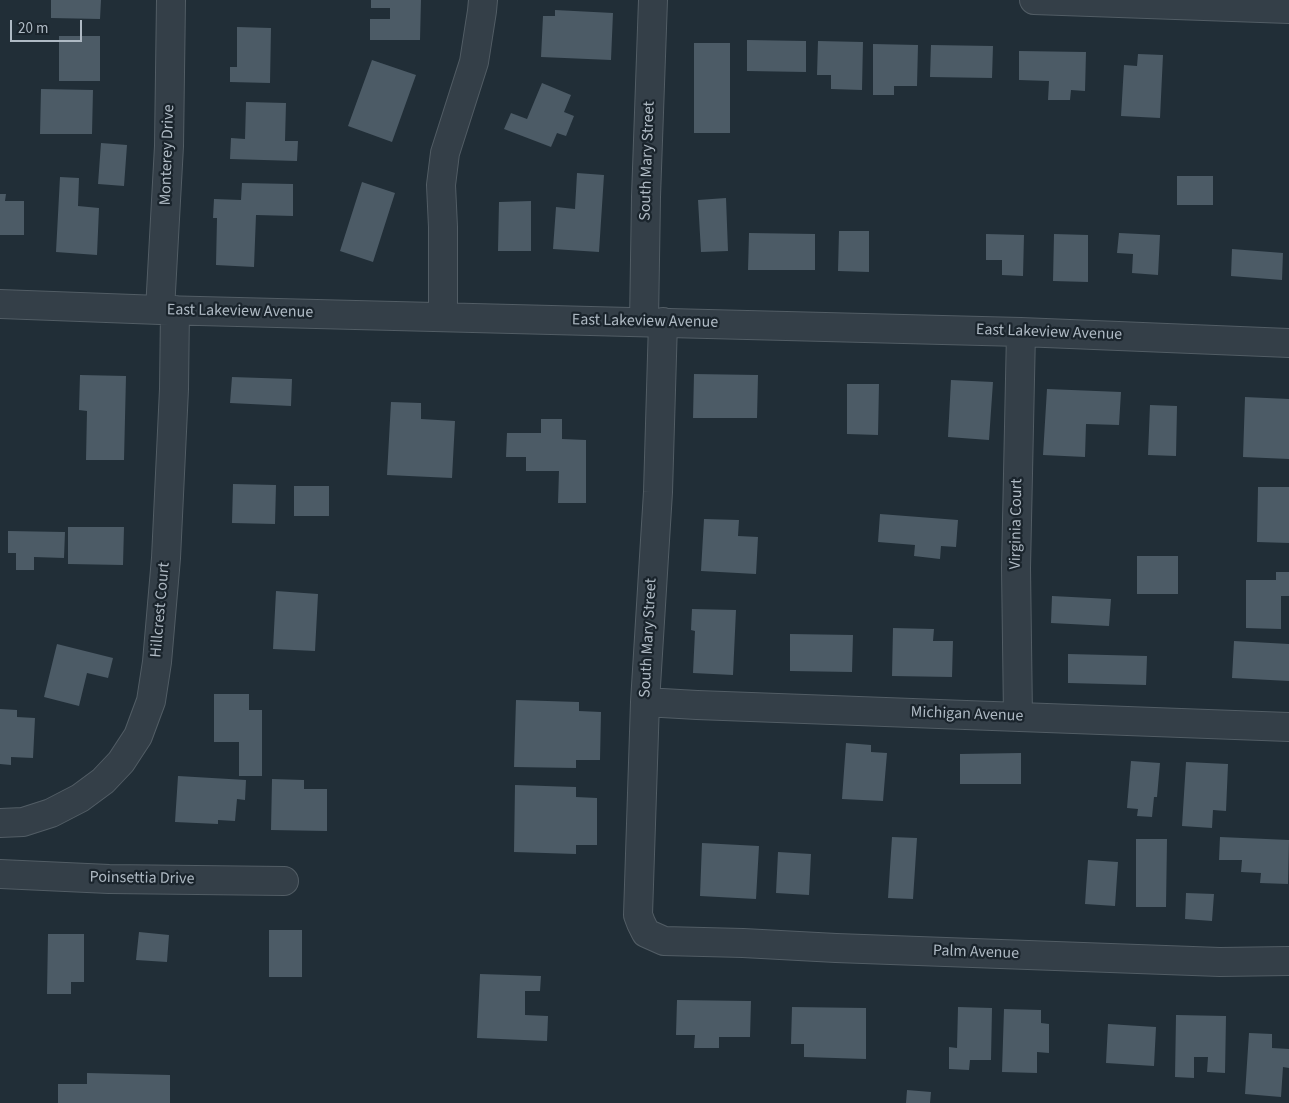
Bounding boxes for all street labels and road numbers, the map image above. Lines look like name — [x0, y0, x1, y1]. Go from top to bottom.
street label: South Mary Street — [636, 101, 660, 221]
street label: Monterey Drive — [157, 104, 179, 206]
street label: East Lakeview Avenue — [167, 301, 313, 323]
street label: East Lakeview Avenue — [572, 311, 718, 333]
street label: East Lakeview Avenue — [976, 321, 1122, 345]
street label: Virginia Court — [1007, 478, 1027, 570]
street label: Hillcrest Court — [147, 562, 175, 658]
street label: South Mary Street — [636, 578, 662, 698]
street label: Michigan Avenue — [910, 703, 1024, 727]
street label: Poinsettia Drive — [89, 868, 195, 890]
street label: Palm Avenue — [933, 942, 1019, 964]

